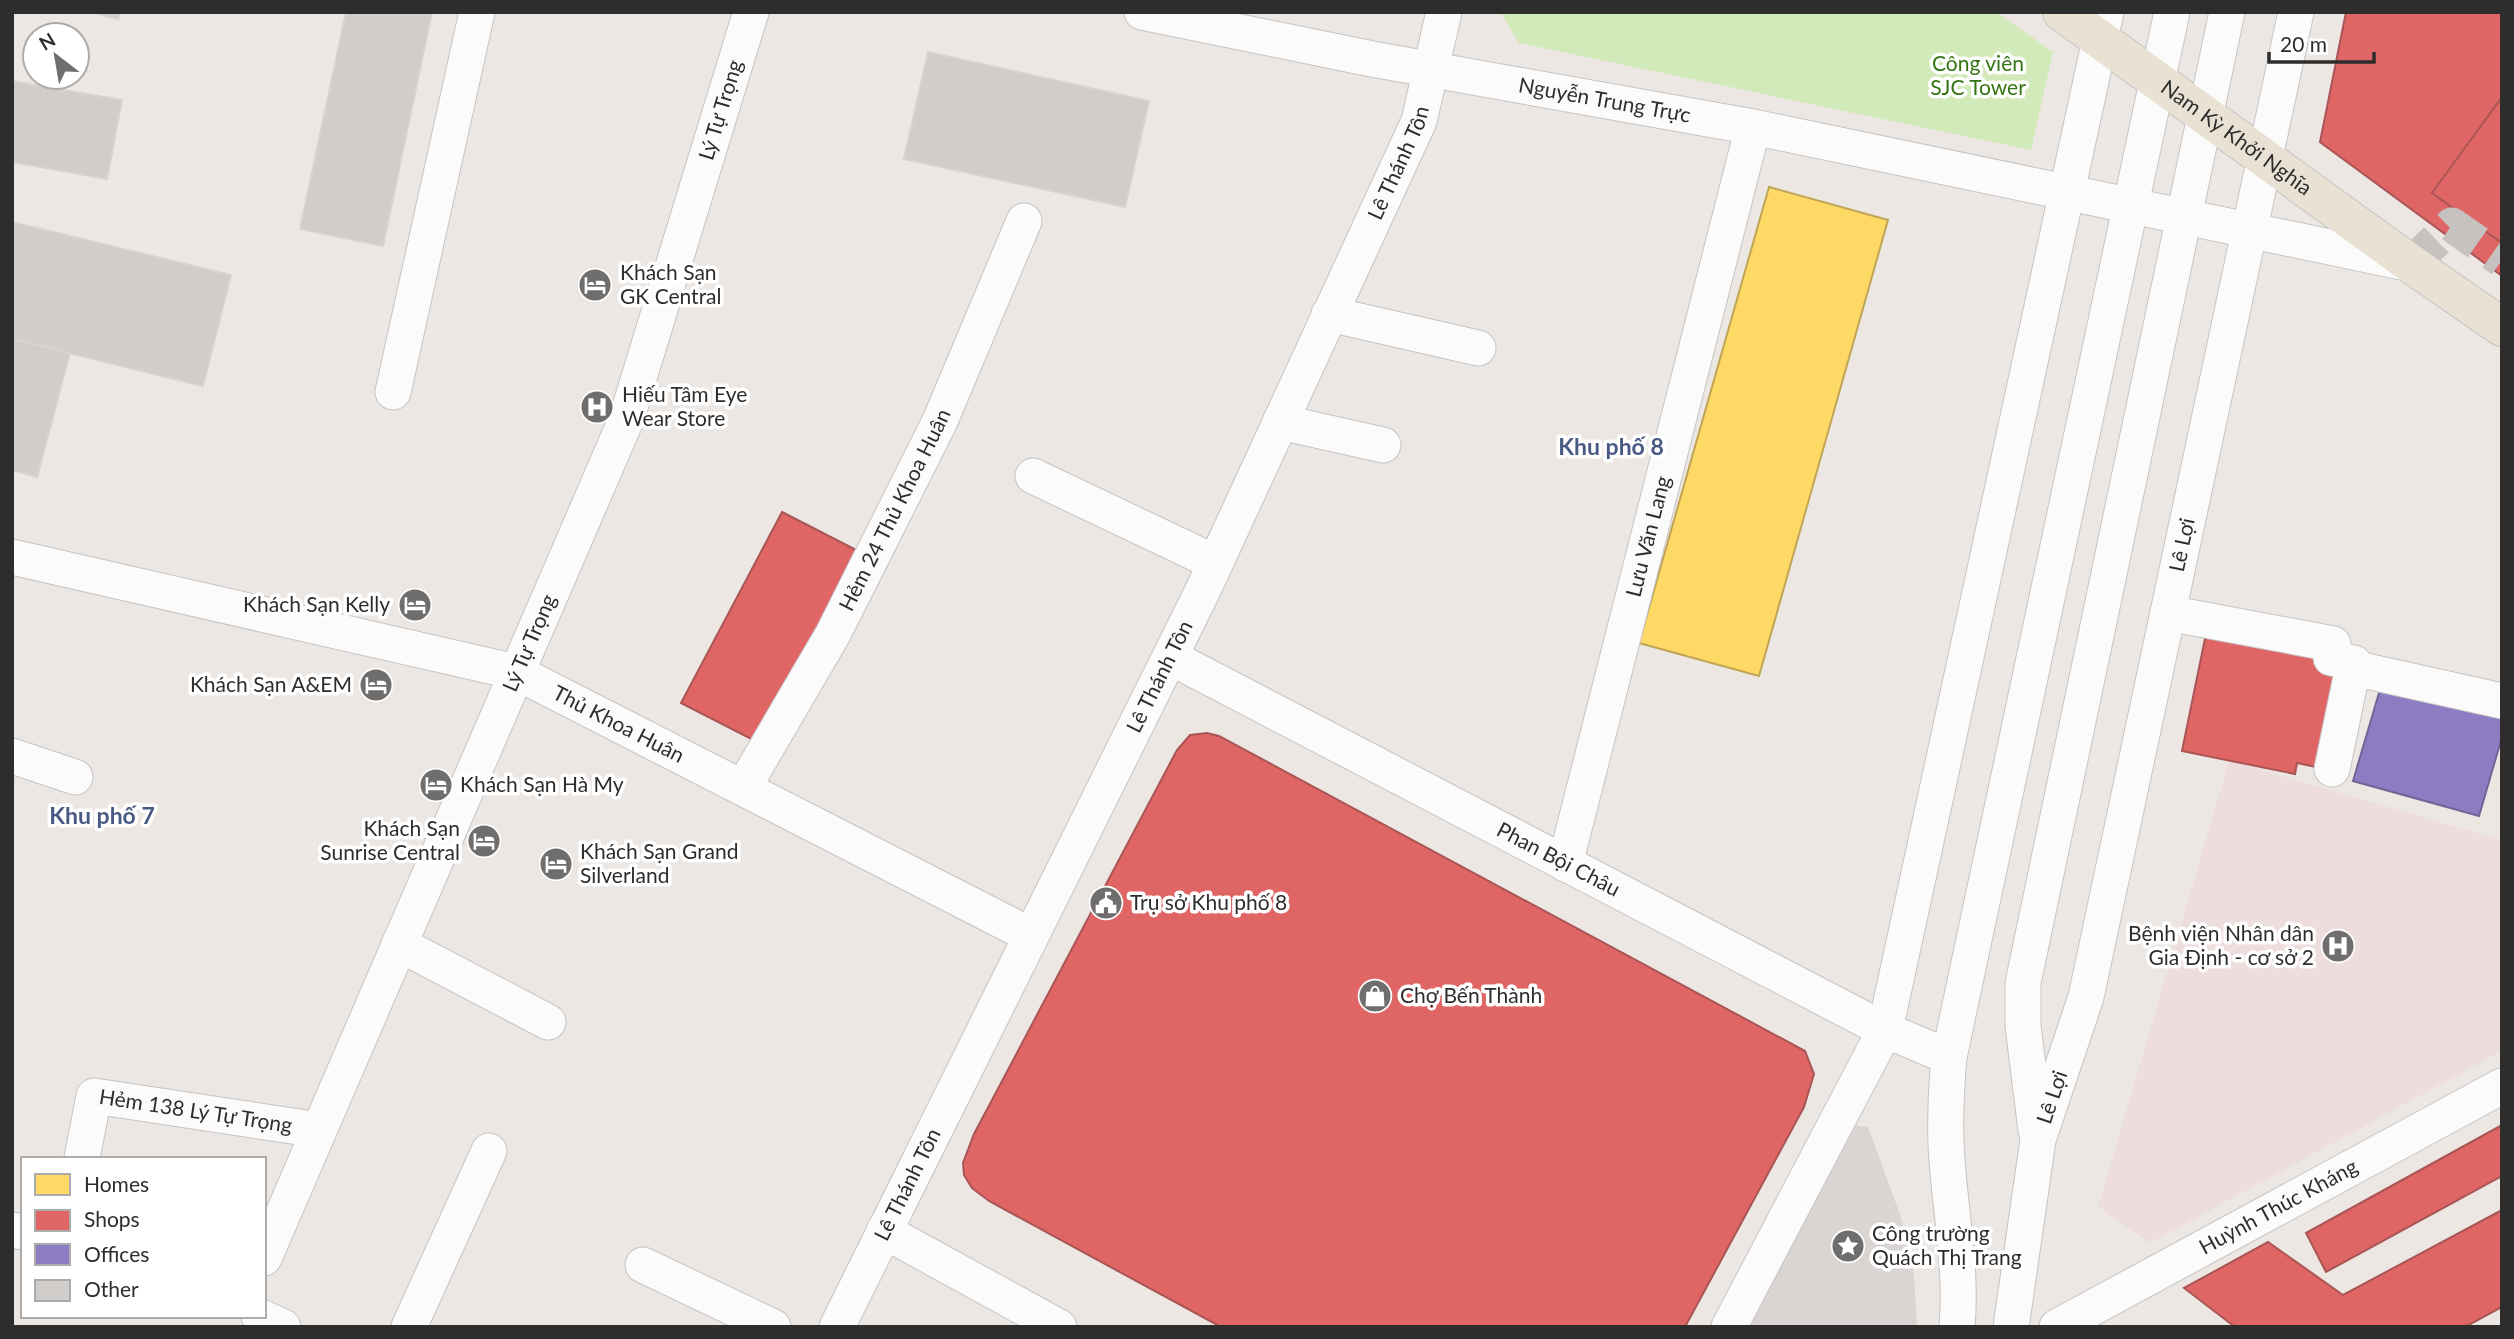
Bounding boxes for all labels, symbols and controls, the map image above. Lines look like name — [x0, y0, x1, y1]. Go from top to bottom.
north arrow — [21, 21, 91, 91]
scale bar — [2269, 21, 2374, 65]
text: N — [35, 27, 59, 55]
text: 20 m — [2280, 31, 2327, 56]
park label: Công viên SJC Tower — [1930, 50, 2026, 99]
street label: Lý Tự Trọng — [692, 56, 747, 163]
street label: Nguyễn Trung Trực — [1517, 71, 1693, 127]
street label: Nam Kỳ Khởi Nghĩa — [2157, 74, 2318, 199]
street label: Lê Thánh Tôn — [1361, 103, 1433, 223]
place label: Khách Sạn GK Central — [620, 259, 722, 308]
hotel icon: Khách Sạn GK Central — [576, 266, 614, 304]
place label: Hiếu Tâm Eye Wear Store — [622, 381, 747, 430]
hospital icon: Hiếu Tâm Eye Wear Store — [578, 388, 616, 426]
street label: Hẻm 24 Thủ Khoa Huân — [833, 405, 955, 615]
district label: Khu phố 8 — [1558, 432, 1664, 460]
street label: Lưu Văn Lang — [1620, 473, 1675, 599]
street label: Lê Lợi — [2163, 515, 2199, 574]
hotel icon: Khách Sạn Kelly — [396, 586, 434, 624]
street label: Lý Tự Trọng — [496, 590, 560, 695]
place label: Khách Sạn Kelly — [243, 591, 390, 616]
street label: Lê Thánh Tôn — [1120, 616, 1197, 736]
hotel icon: Khách Sạn A&EM — [357, 666, 395, 704]
place label: Khách Sạn A&EM — [190, 671, 352, 696]
street label: Thủ Khoa Huân — [549, 679, 689, 767]
hotel icon: Khách Sạn Hà My — [417, 766, 455, 804]
place label: Khách Sạn Hà My — [460, 771, 624, 796]
district label: Khu phố 7 — [49, 801, 155, 829]
place label: Khách Sạn Sunrise Central — [320, 815, 460, 864]
street label: Phan Bội Châu — [1493, 816, 1625, 901]
hotel icon: Khách Sạn Sunrise Central — [465, 822, 503, 860]
place label: Khách Sạn Grand Silverland — [580, 838, 739, 887]
hotel icon: Khách Sạn Grand Silverland — [537, 845, 575, 883]
public building icon: Trụ sở Khu phố 8 — [1087, 884, 1125, 922]
place label: Trụ sở Khu phố 8 — [1130, 889, 1287, 914]
place label: Bệnh viện Nhân dân Gia Định - cơ sở 2 — [2128, 920, 2314, 969]
hospital icon: Bệnh viện Nhân dân Gia Định - cơ sở 2 — [2319, 927, 2357, 965]
shop icon: Chợ Bến Thành — [1356, 977, 1394, 1015]
place label: Chợ Bến Thành — [1400, 982, 1542, 1007]
street label: Lê Lợi — [2030, 1067, 2071, 1127]
street label: Hẻm 138 Lý Tự Trọng — [98, 1083, 294, 1137]
street label: Lê Thánh Tôn — [868, 1124, 945, 1244]
street label: Huỳnh Thúc Kháng — [2194, 1153, 2361, 1259]
legend — [21, 1157, 266, 1318]
text: Homes — [84, 1171, 149, 1196]
text: Shops — [84, 1206, 140, 1231]
place label: Công trường Quách Thị Trang — [1872, 1220, 2022, 1269]
place icon: Công trường Quách Thị Trang — [1829, 1227, 1867, 1265]
text: Offices — [84, 1241, 149, 1266]
text: Other — [84, 1276, 139, 1301]

